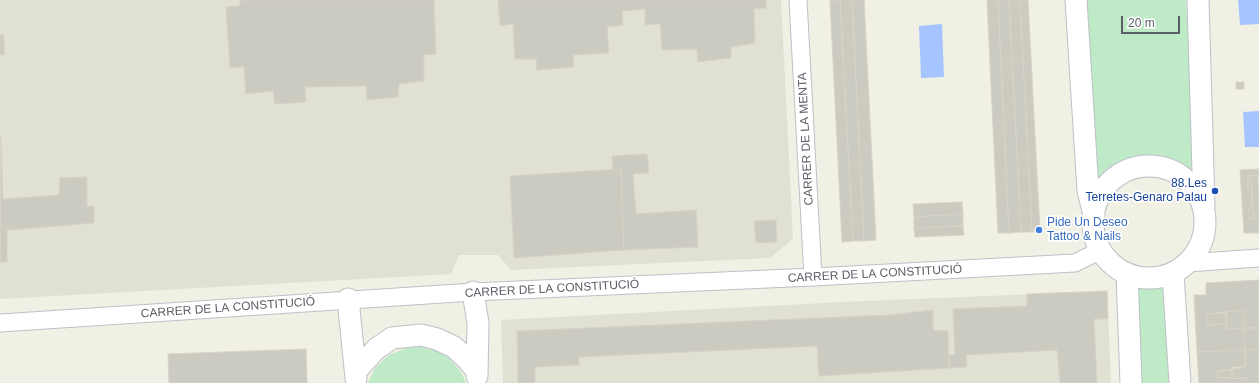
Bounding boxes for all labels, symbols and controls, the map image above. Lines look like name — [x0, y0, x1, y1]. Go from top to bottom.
scale bar — [1123, 8, 1182, 34]
text: 20 m — [1128, 16, 1155, 30]
street label: CARRER DE LA MENTA — [795, 72, 817, 206]
place label: 88.Les Terretes-Genaro Palau — [1086, 177, 1207, 205]
marker: 88.Les Terretes-Genaro Palau — [1210, 186, 1220, 196]
place label: Pide Un Deseo Tattoo & Nails — [1047, 216, 1128, 244]
marker: Pide Un Deseo Tattoo & Nails — [1034, 225, 1044, 235]
street label: CARRER DE LA CONSTITUCIÓ — [787, 262, 963, 286]
street label: CARRER DE LA CONSTITUCIÓ — [464, 277, 640, 301]
street label: CARRER DE LA CONSTITUCIÓ — [140, 295, 316, 321]

